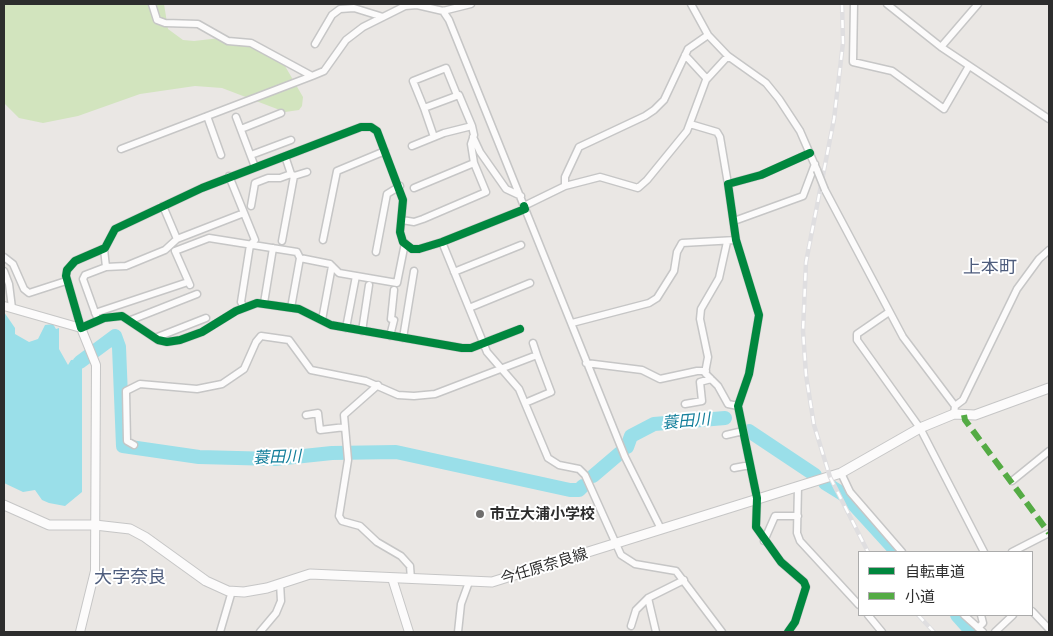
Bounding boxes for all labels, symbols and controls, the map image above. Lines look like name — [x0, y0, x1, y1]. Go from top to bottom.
district label: 上本町 — [963, 256, 1017, 278]
water label: 蓑田川 — [661, 409, 711, 433]
water label: 蓑田川 — [253, 447, 301, 467]
place label: 市立大浦小学校 — [490, 505, 595, 523]
marker: 市立大浦小学校 — [474, 508, 486, 520]
street label: 今任原奈良線 — [498, 544, 590, 588]
legend — [858, 551, 1033, 616]
text: 自転車道 — [905, 562, 965, 580]
district label: 大字奈良 — [94, 566, 166, 588]
text: 小道 — [905, 587, 935, 605]

